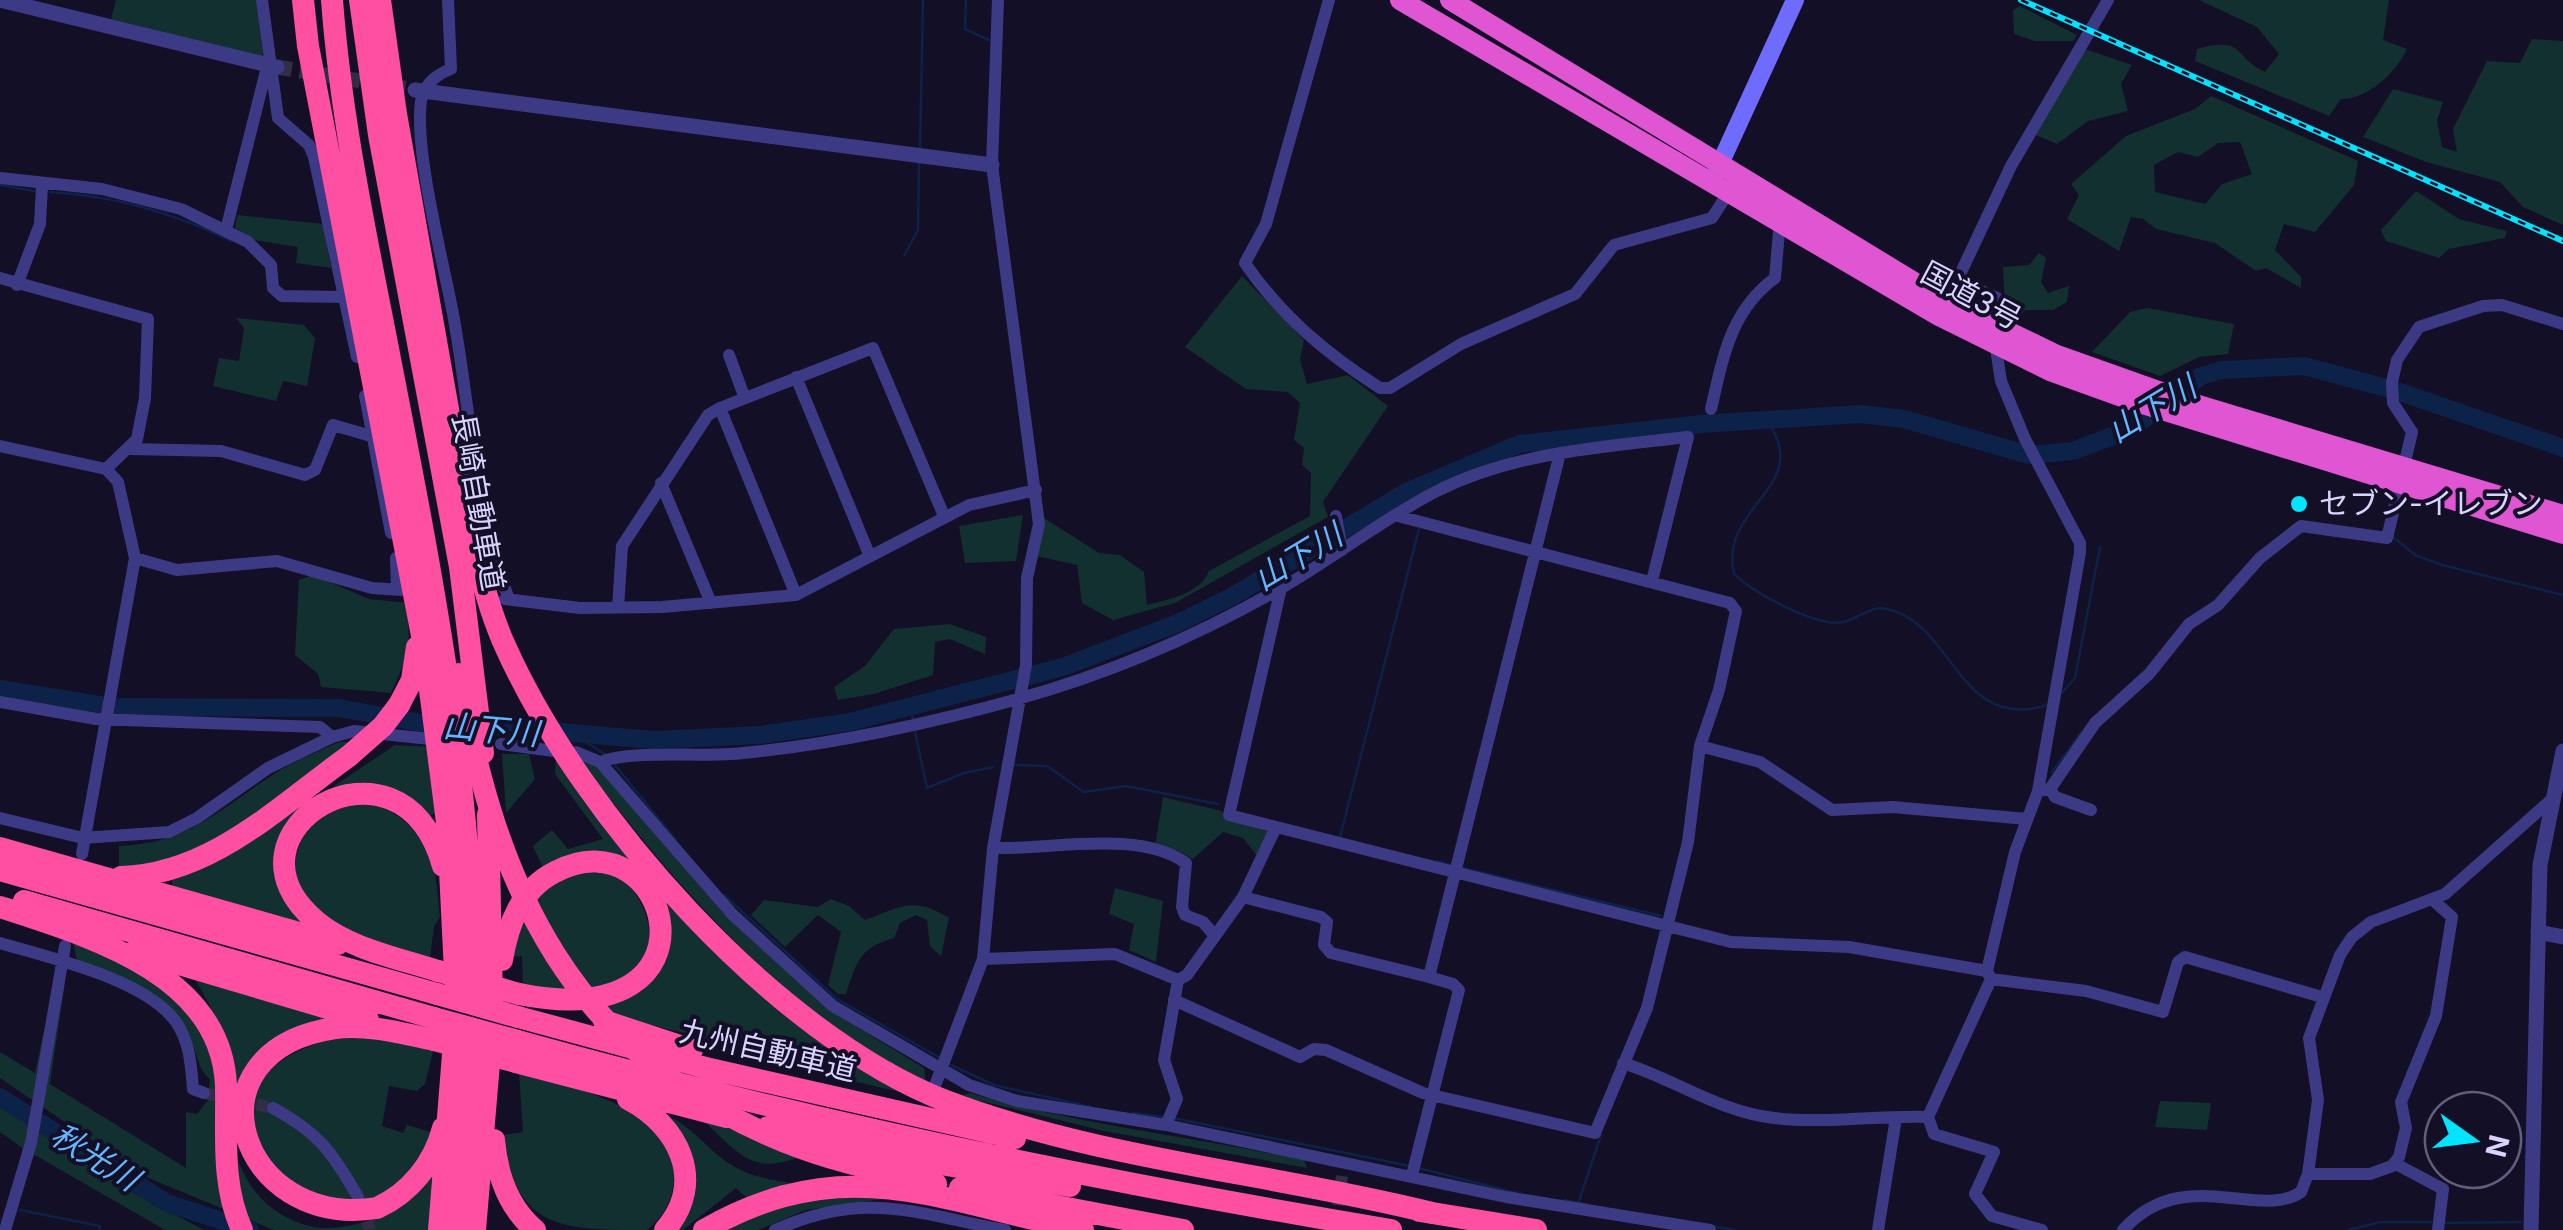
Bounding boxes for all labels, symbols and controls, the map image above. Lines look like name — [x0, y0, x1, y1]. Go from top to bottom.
street label: 国道3号 — [1915, 254, 2028, 336]
water label: 山下川 — [2101, 366, 2205, 450]
street label: 長崎自動車道 — [446, 410, 512, 594]
place label: セブン-イレブン — [2319, 485, 2543, 521]
marker: セブン-イレブン — [2288, 493, 2310, 515]
water label: 山下川 — [1247, 514, 1351, 598]
water label: 山下川 — [442, 706, 544, 753]
street label: 九州自動車道 — [676, 1012, 860, 1088]
north arrow — [2423, 1090, 2523, 1190]
water label: 秋光川 — [44, 1115, 149, 1200]
text: N — [2478, 1132, 2516, 1161]

